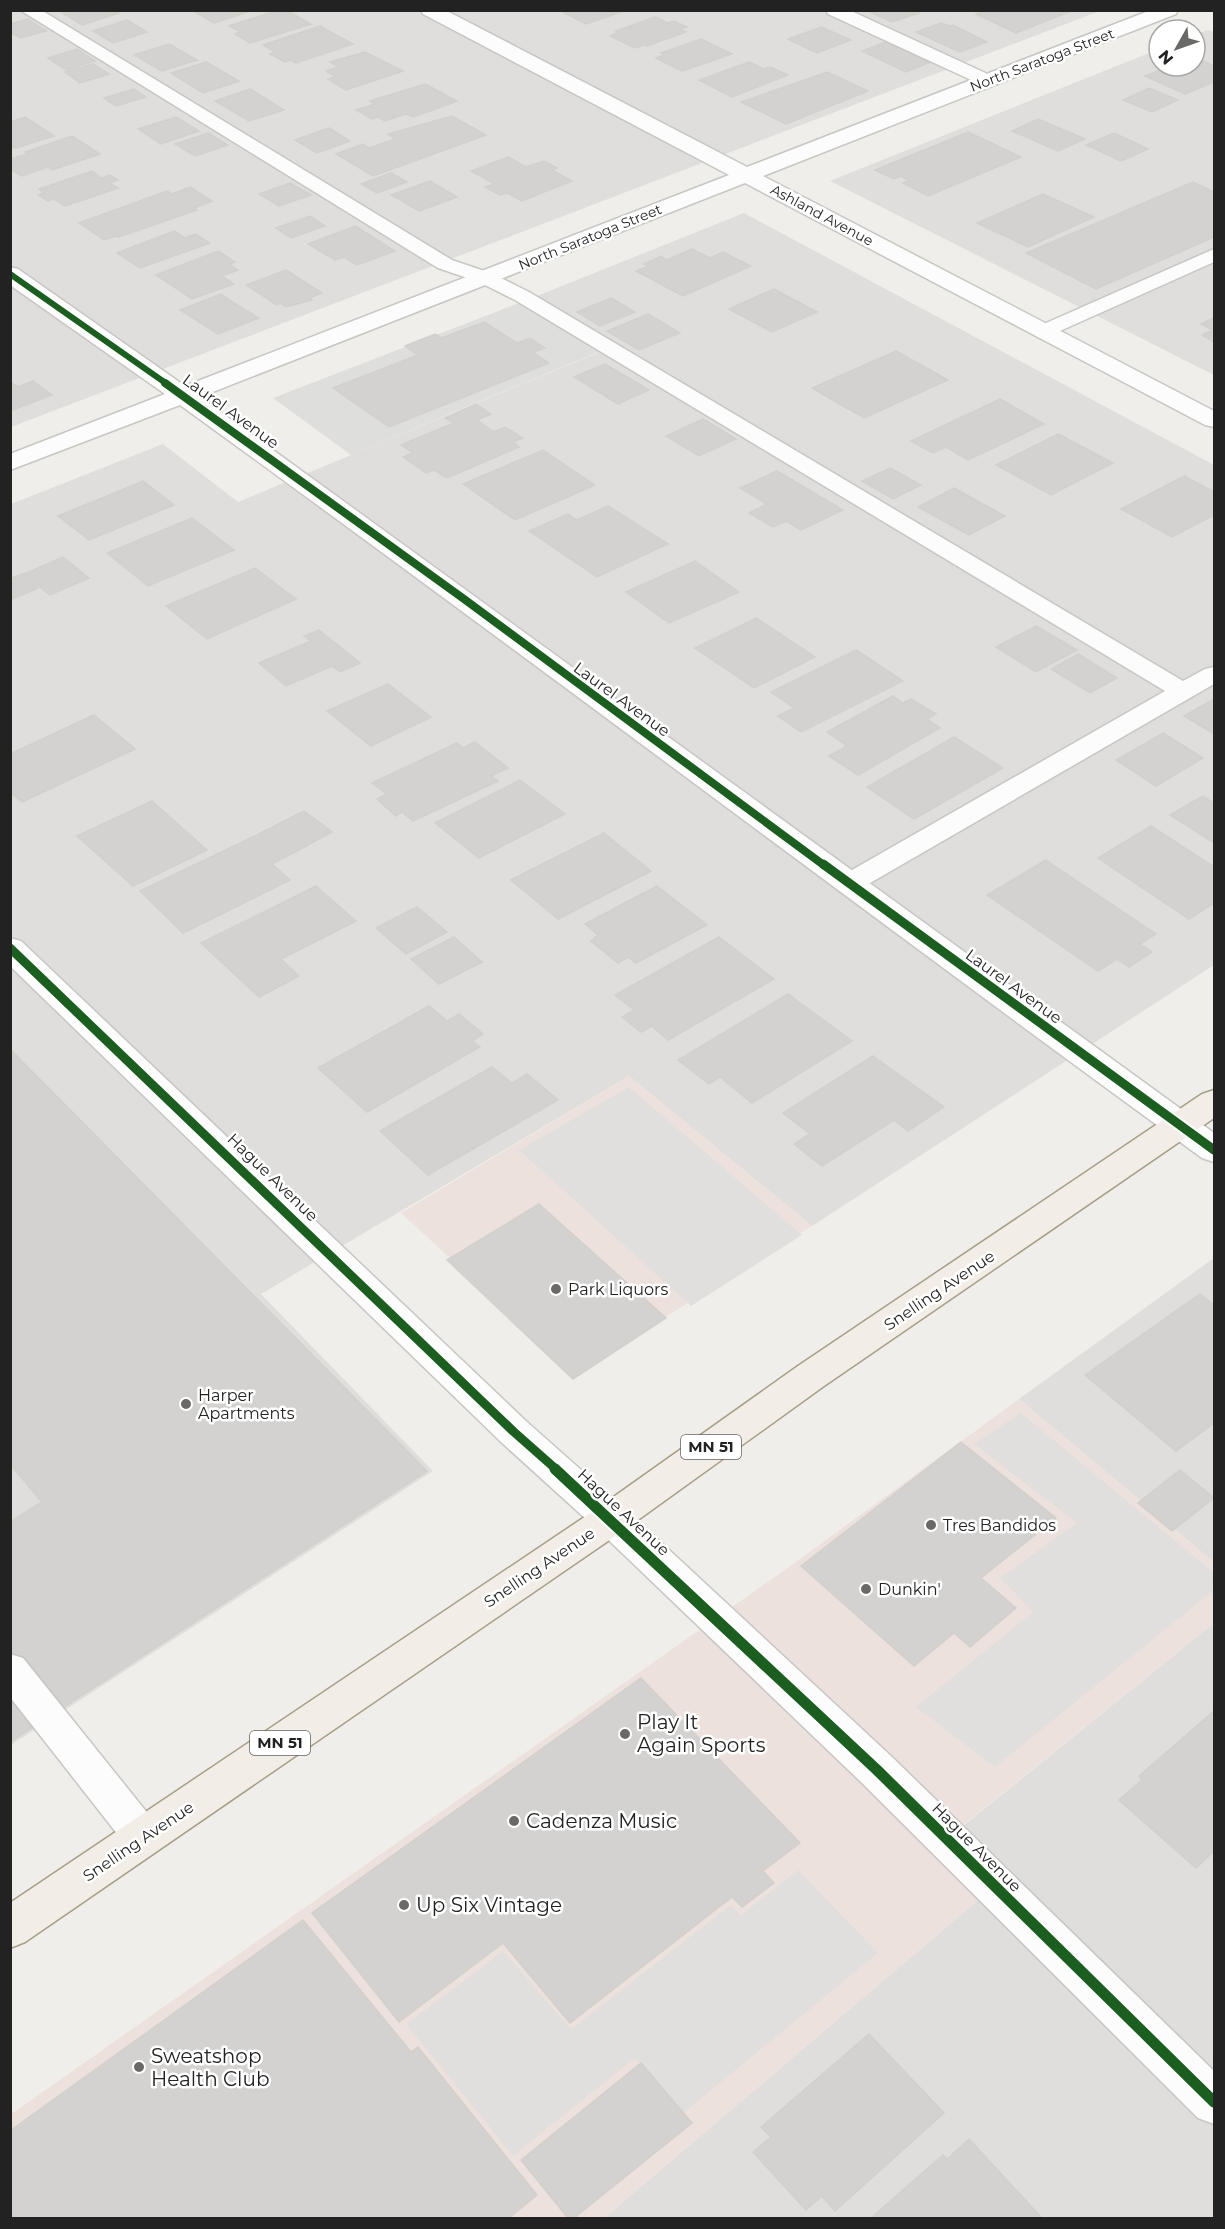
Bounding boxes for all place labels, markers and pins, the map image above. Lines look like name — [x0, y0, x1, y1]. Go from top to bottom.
place label: Park Liquors — [568, 1280, 668, 1299]
marker: Park Liquors — [549, 1282, 563, 1296]
place label: Harper Apartments — [198, 1386, 295, 1423]
marker: Harper Apartments — [179, 1397, 193, 1411]
place label: Tres Bandidos — [943, 1516, 1056, 1535]
marker: Tres Bandidos — [924, 1518, 938, 1532]
place label: Dunkin' — [878, 1580, 941, 1599]
marker: Dunkin' — [859, 1582, 873, 1596]
place label: Play It Again Sports — [637, 1710, 766, 1757]
marker: Play It Again Sports — [618, 1727, 632, 1741]
place label: Cadenza Music — [526, 1809, 677, 1833]
marker: Cadenza Music — [507, 1814, 521, 1828]
place label: Up Six Vintage — [416, 1893, 562, 1917]
marker: Up Six Vintage — [397, 1898, 411, 1912]
place label: Sweatshop Health Club — [151, 2044, 270, 2091]
marker: Sweatshop Health Club — [132, 2060, 146, 2074]

